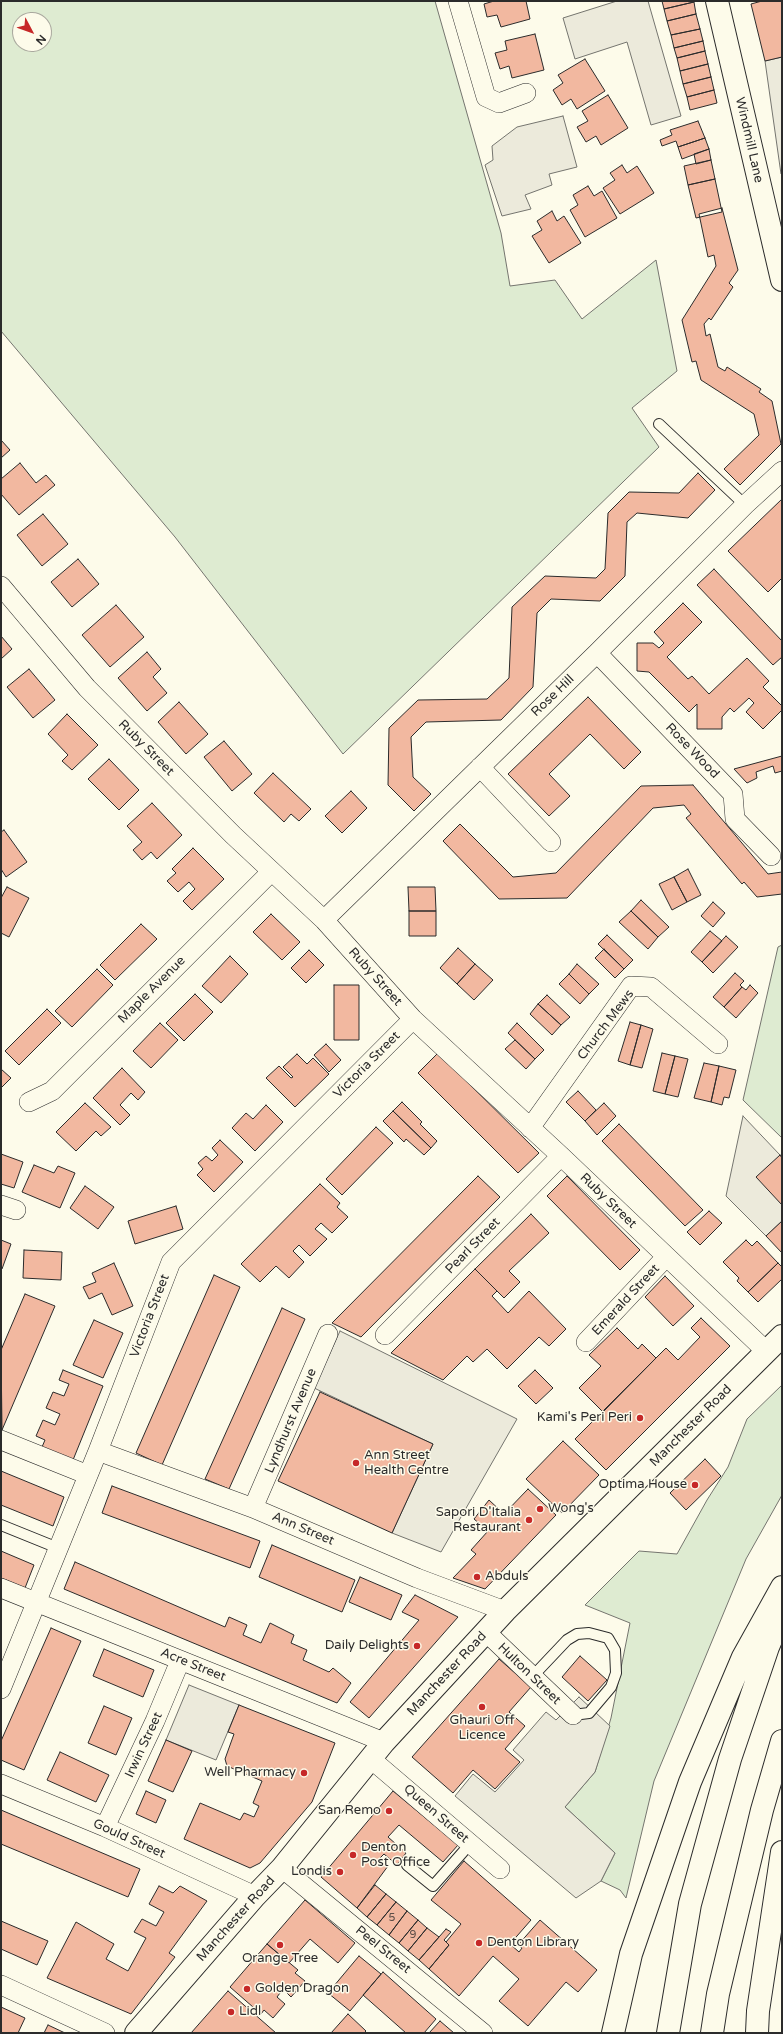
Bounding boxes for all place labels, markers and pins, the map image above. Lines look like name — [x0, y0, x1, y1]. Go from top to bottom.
place label: Kami's Peri Peri — [537, 1410, 632, 1426]
marker: Kami's Peri Peri — [635, 1413, 645, 1423]
place label: Ann Street Health Centre — [364, 1448, 449, 1479]
marker: Ann Street Health Centre — [351, 1458, 361, 1468]
place label: Optima House — [599, 1477, 687, 1493]
marker: Optima House — [690, 1480, 700, 1490]
place label: Wong's — [548, 1501, 594, 1517]
marker: Wong's — [535, 1504, 545, 1514]
place label: Sapori D'Italia Restaurant — [436, 1505, 521, 1536]
marker: Sapori D'Italia Restaurant — [524, 1515, 534, 1525]
place label: Abduls — [485, 1569, 528, 1585]
marker: Abduls — [472, 1572, 482, 1582]
place label: Daily Delights — [325, 1638, 409, 1654]
marker: Daily Delights — [412, 1641, 422, 1651]
marker: Ghauri Off Licence — [477, 1702, 487, 1712]
place label: Ghauri Off Licence — [449, 1713, 515, 1744]
place label: Well Pharmacy — [204, 1765, 296, 1781]
marker: Well Pharmacy — [299, 1768, 309, 1778]
place label: San Remo — [318, 1803, 381, 1819]
marker: San Remo — [384, 1806, 394, 1816]
place label: Denton Post Office — [361, 1840, 430, 1871]
marker: Denton Post Office — [348, 1850, 358, 1860]
place label: Londis — [291, 1864, 332, 1880]
marker: Londis — [335, 1867, 345, 1877]
place label: Denton Library — [487, 1935, 579, 1951]
marker: Denton Library — [474, 1938, 484, 1948]
marker: Orange Tree — [275, 1940, 285, 1950]
place label: Orange Tree — [242, 1951, 318, 1967]
place label: Golden Dragon — [255, 1981, 349, 1997]
marker: Golden Dragon — [242, 1984, 252, 1994]
place label: Lidl — [239, 2004, 261, 2020]
marker: Lidl — [226, 2007, 236, 2017]

